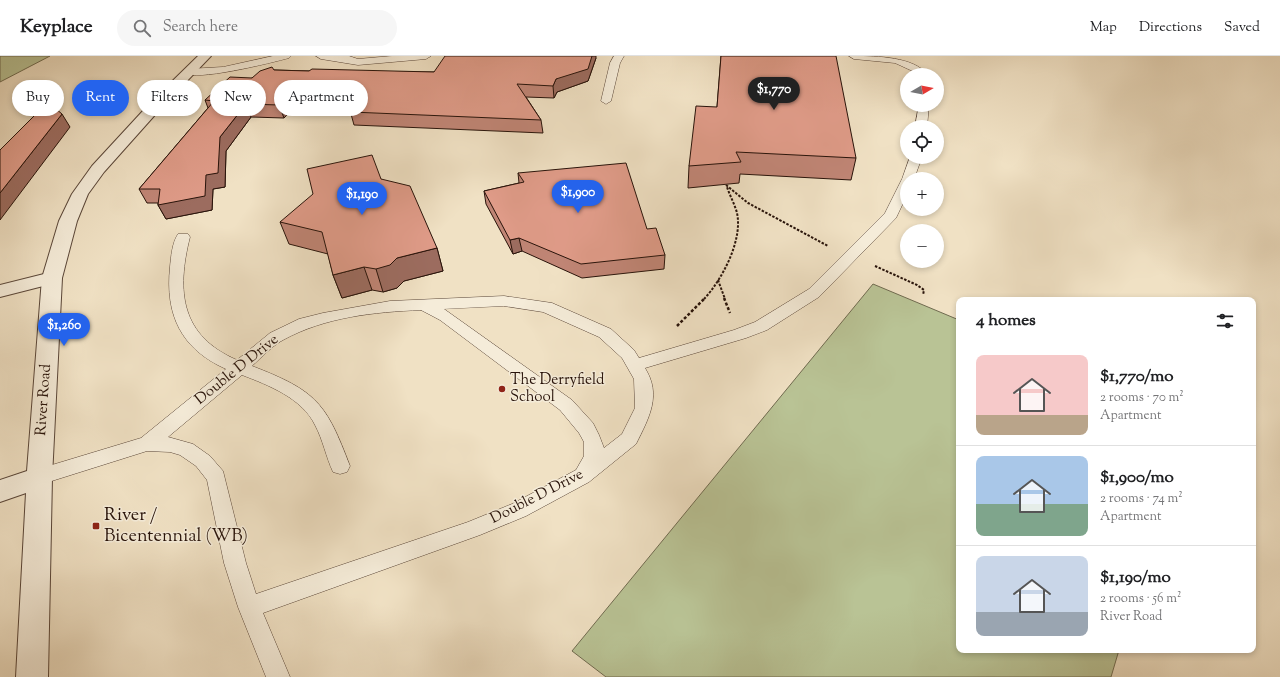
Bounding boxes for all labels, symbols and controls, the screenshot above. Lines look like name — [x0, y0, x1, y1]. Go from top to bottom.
search box — [117, 10, 397, 46]
text: Keyplace — [20, 14, 93, 41]
icon: search — [131, 17, 153, 39]
text: Search here — [163, 17, 238, 38]
text: Map — [1090, 18, 1117, 38]
text: Directions — [1139, 18, 1202, 38]
text: Saved — [1224, 18, 1260, 38]
north arrow — [900, 68, 944, 112]
map controls — [900, 68, 944, 268]
pin: $1,770 — [741, 77, 807, 111]
chip: Buy — [12, 80, 64, 116]
chip: Rent — [72, 80, 129, 116]
chip: Filters — [137, 80, 202, 116]
chip: New — [210, 80, 266, 116]
chip: Apartment — [274, 80, 368, 116]
text: $1,770 — [757, 81, 791, 99]
button: locate — [900, 120, 944, 164]
button: + — [900, 172, 944, 216]
pin: $1,900 — [545, 180, 611, 214]
pin: $1,190 — [329, 182, 395, 216]
text: $1,900 — [561, 184, 595, 202]
text: $1,190 — [346, 186, 378, 204]
button: − — [900, 224, 944, 268]
text: 4 homes — [976, 309, 1036, 333]
icon: filters — [1214, 310, 1236, 332]
pin: $1,260 — [31, 313, 97, 347]
text: $1,260 — [47, 317, 81, 335]
street label: Double D Drive — [191, 330, 283, 410]
street label: River Road — [31, 363, 57, 437]
text: $1,770/mo — [1100, 365, 1174, 389]
place label: The Derryfield School — [510, 370, 605, 408]
icon: home — [1008, 371, 1056, 419]
marker: The Derryfield School — [497, 384, 507, 394]
text: 2 rooms · 70 m² — [1100, 389, 1184, 407]
text: Apartment — [1100, 407, 1161, 425]
street label: Double D Drive — [487, 464, 587, 530]
text: $1,900/mo — [1100, 466, 1174, 490]
icon: home — [1008, 472, 1056, 520]
text: 2 rooms · 74 m² — [1100, 490, 1183, 508]
place label: River / Bicentennial (WB) — [104, 503, 248, 550]
text: Apartment — [1100, 508, 1161, 526]
marker: River / Bicentennial (WB) — [91, 521, 101, 531]
text: $1,190/mo — [1100, 566, 1171, 590]
icon: home — [1008, 572, 1056, 620]
text: 2 rooms · 56 m² — [1100, 590, 1181, 608]
text: River Road — [1100, 608, 1162, 626]

